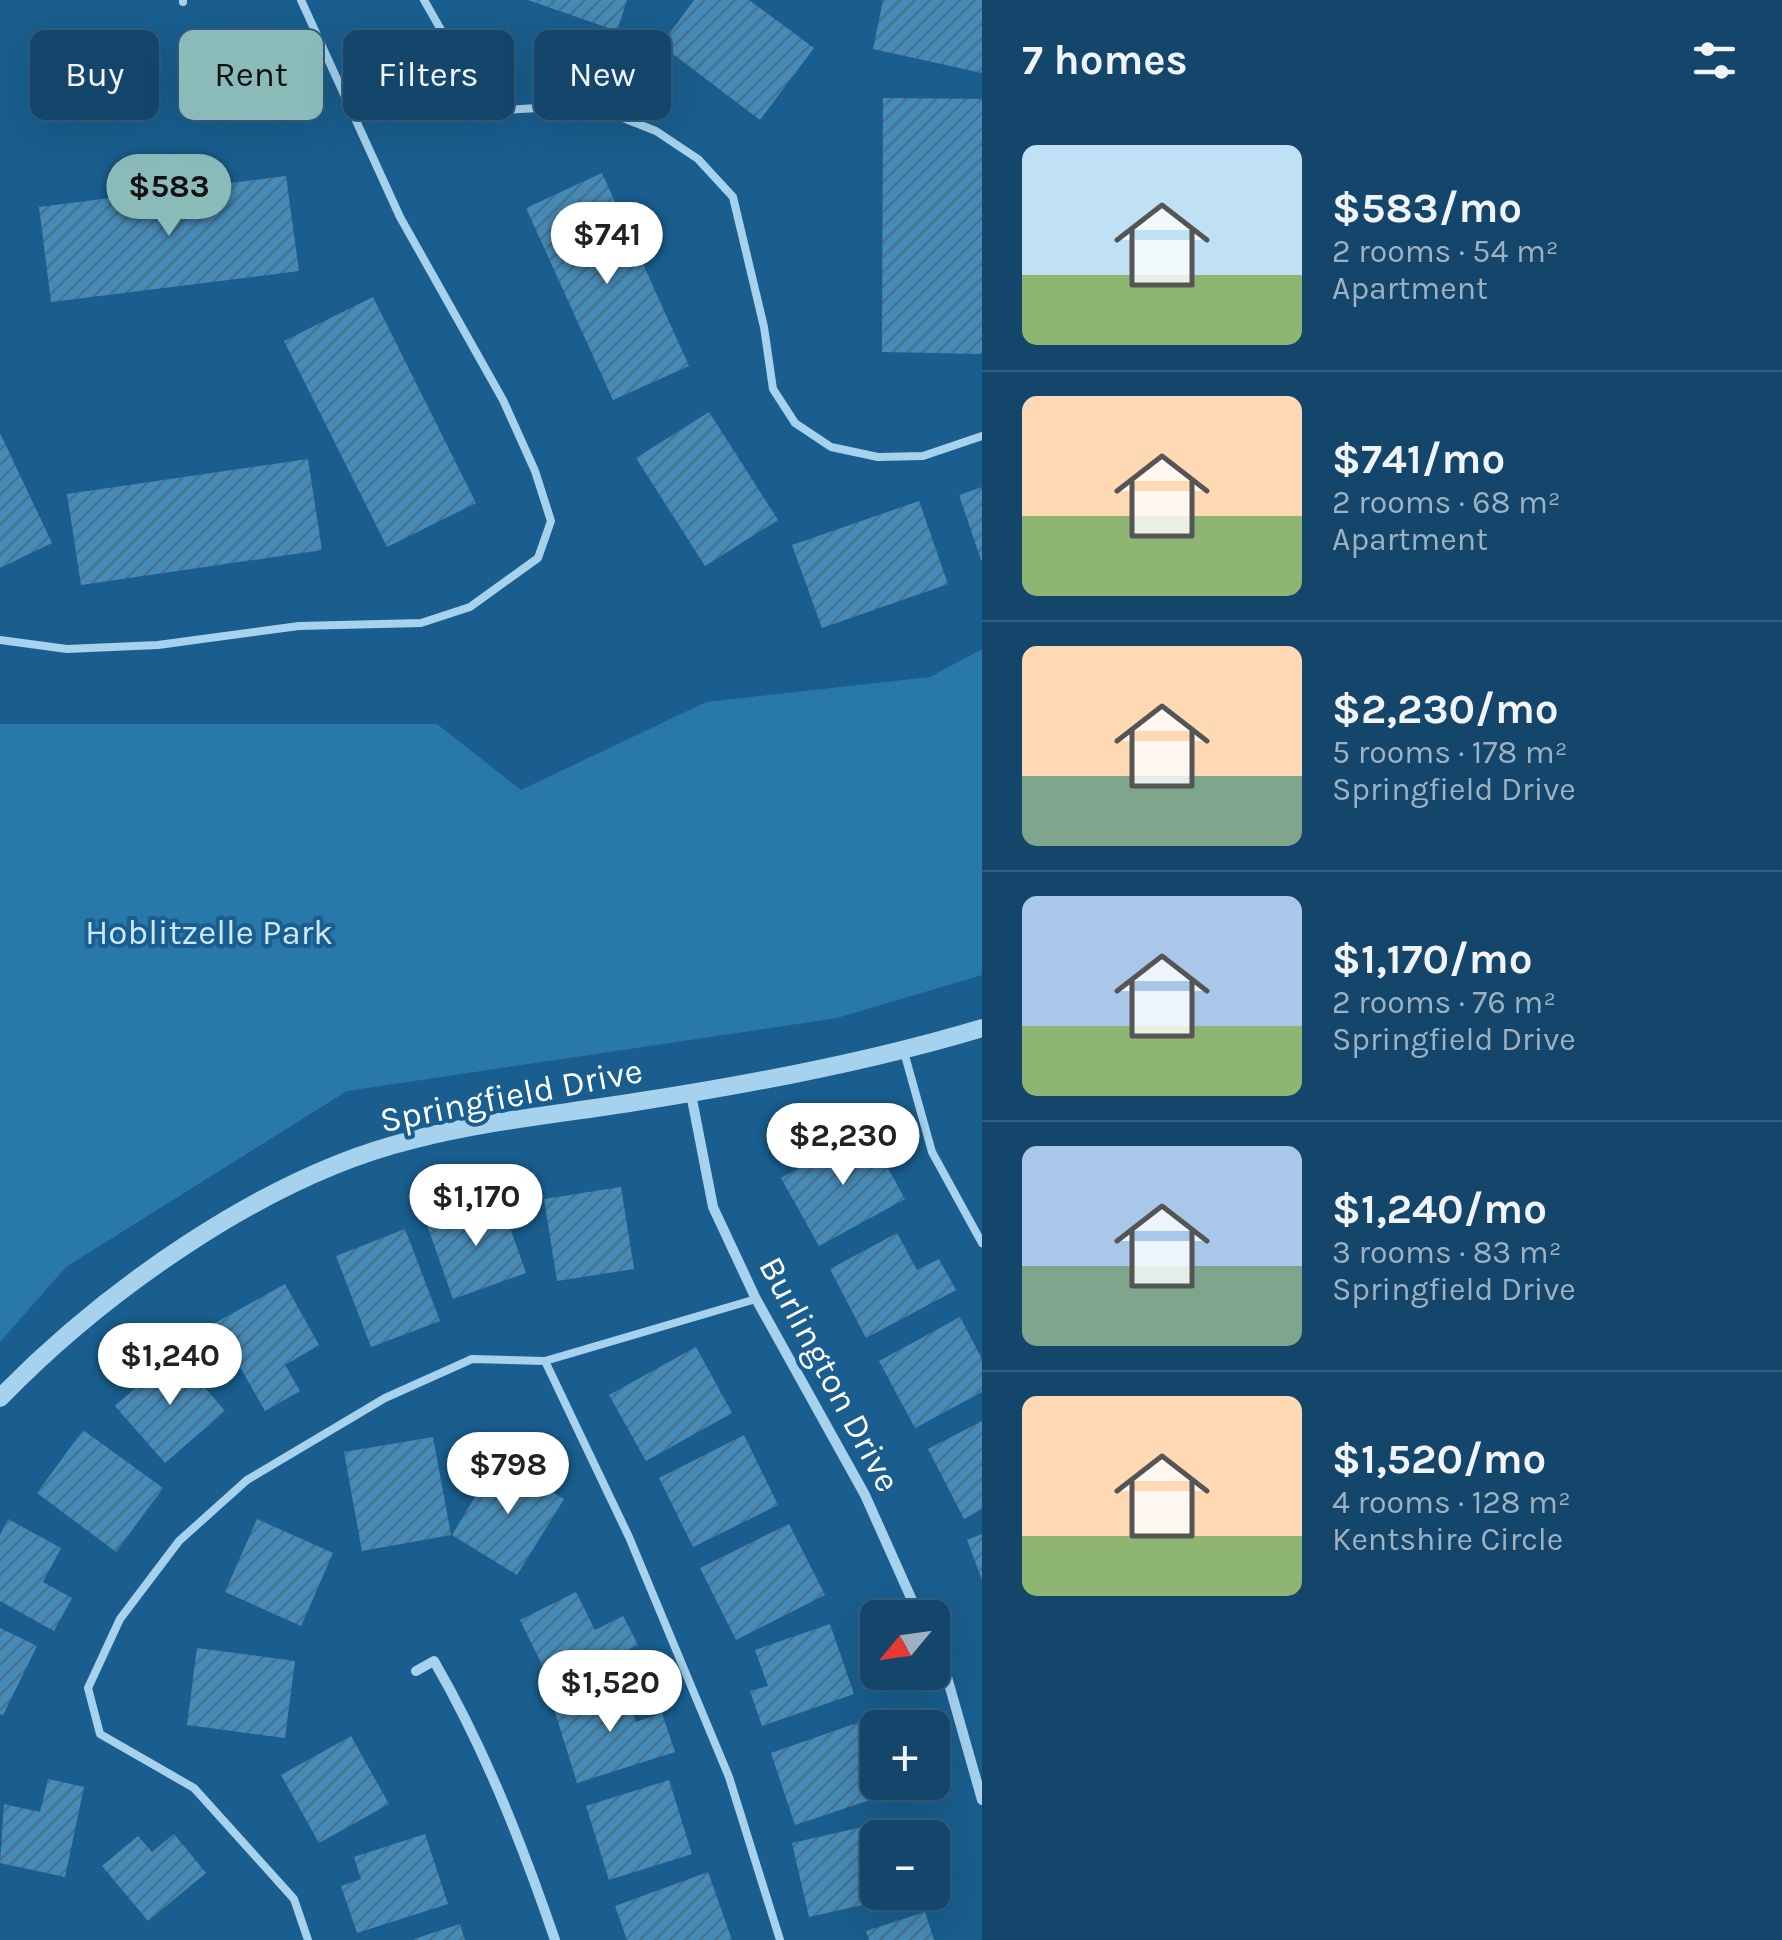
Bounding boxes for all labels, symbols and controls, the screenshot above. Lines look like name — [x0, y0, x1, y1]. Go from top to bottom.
chip: Buy — [30, 30, 159, 120]
chip: Rent — [179, 30, 323, 120]
chip: Filters — [343, 30, 514, 120]
chip: New — [534, 30, 671, 120]
icon: filters — [1687, 33, 1742, 88]
text: 7 homes — [1022, 35, 1188, 85]
pin: $583 — [110, 154, 228, 239]
text: $583 — [128, 168, 210, 205]
text: $583/mo — [1332, 183, 1522, 233]
icon: home — [1102, 185, 1222, 305]
pin: $741 — [548, 202, 666, 287]
text: $741 — [573, 216, 641, 253]
text: 2 rooms · 54 m² — [1332, 233, 1559, 270]
text: Apartment — [1332, 270, 1488, 307]
text: $741/mo — [1332, 434, 1505, 484]
icon: home — [1102, 436, 1222, 556]
text: 2 rooms · 68 m² — [1332, 484, 1561, 521]
text: Apartment — [1332, 521, 1488, 558]
text: $2,230/mo — [1332, 684, 1559, 734]
icon: home — [1102, 686, 1222, 806]
text: 5 rooms · 178 m² — [1332, 734, 1568, 771]
text: Springfield Drive — [1332, 771, 1576, 808]
park label: Hoblitzelle Park — [85, 912, 333, 953]
text: $1,170/mo — [1332, 934, 1532, 984]
icon: home — [1102, 936, 1222, 1056]
text: 2 rooms · 76 m² — [1332, 984, 1556, 1021]
text: Springfield Drive — [1332, 1021, 1576, 1058]
street label: Springfield Drive — [376, 1050, 646, 1141]
pin: $2,230 — [762, 1103, 924, 1188]
text: $2,230 — [788, 1117, 898, 1154]
pin: $1,170 — [395, 1164, 557, 1249]
text: $1,170 — [431, 1178, 521, 1215]
text: $1,240/mo — [1332, 1184, 1547, 1234]
icon: home — [1102, 1186, 1222, 1306]
text: 3 rooms · 83 m² — [1332, 1234, 1562, 1271]
street label: Burlington Drive — [750, 1250, 909, 1499]
text: Springfield Drive — [1332, 1271, 1576, 1308]
pin: $1,240 — [89, 1323, 251, 1408]
text: $1,240 — [120, 1337, 220, 1374]
pin: $798 — [449, 1432, 567, 1517]
text: $1,520/mo — [1332, 1434, 1546, 1484]
icon: home — [1102, 1436, 1222, 1556]
text: $798 — [469, 1446, 547, 1483]
text: 4 rooms · 128 m² — [1332, 1484, 1571, 1521]
text: Kentshire Circle — [1332, 1521, 1563, 1558]
north arrow — [860, 1600, 950, 1690]
map controls — [860, 1600, 950, 1910]
pin: $1,520 — [529, 1650, 691, 1735]
text: $1,520 — [560, 1664, 660, 1701]
button: + — [860, 1710, 950, 1800]
button: − — [860, 1820, 950, 1910]

